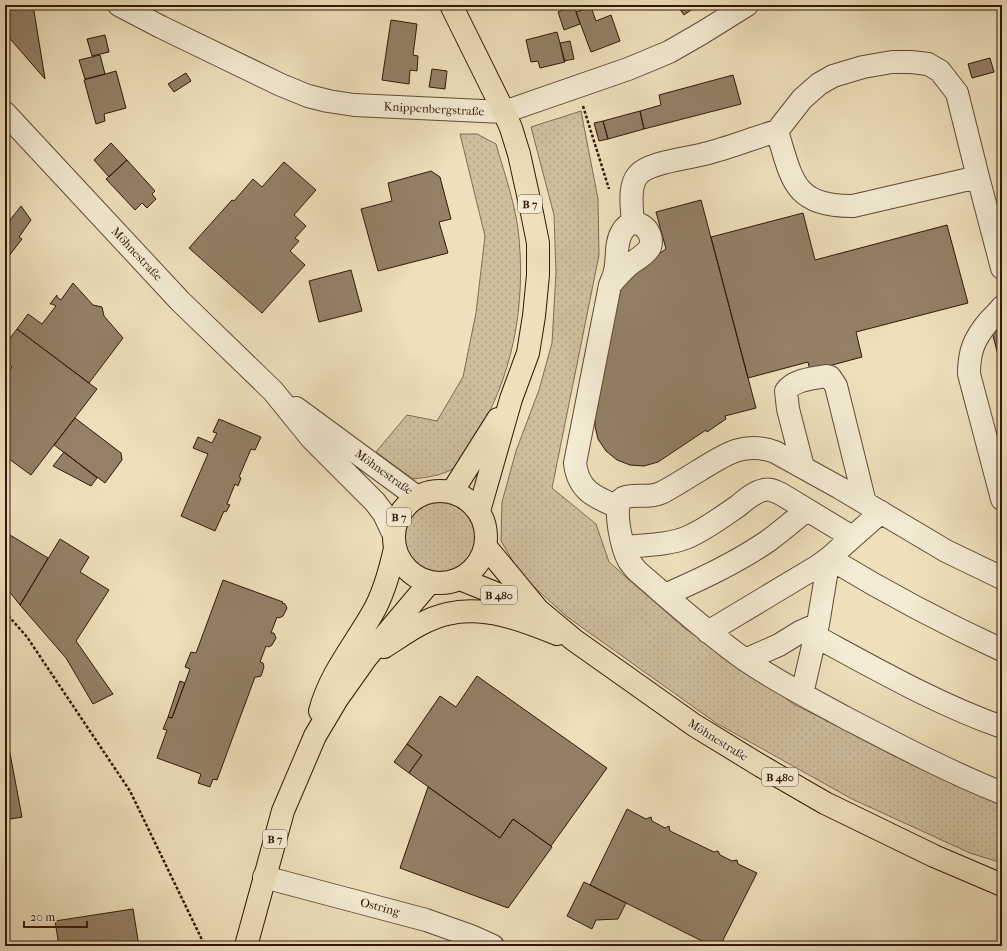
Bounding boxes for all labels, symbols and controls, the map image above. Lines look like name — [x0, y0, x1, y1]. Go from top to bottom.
street label: Knippenbergstraße — [383, 99, 485, 119]
road number: B 7 — [518, 195, 542, 213]
street label: Möhnestraße — [109, 224, 165, 284]
street label: Möhnestraße — [352, 446, 416, 498]
road number: B 7 — [387, 508, 411, 526]
road number: B 480 — [481, 586, 517, 604]
street label: Möhnestraße — [685, 716, 751, 764]
road number: B 480 — [762, 768, 798, 786]
road number: B 7 — [263, 830, 287, 848]
street label: Ostring — [359, 895, 402, 919]
scale bar — [24, 903, 87, 929]
text: 20 m — [30, 910, 55, 924]

